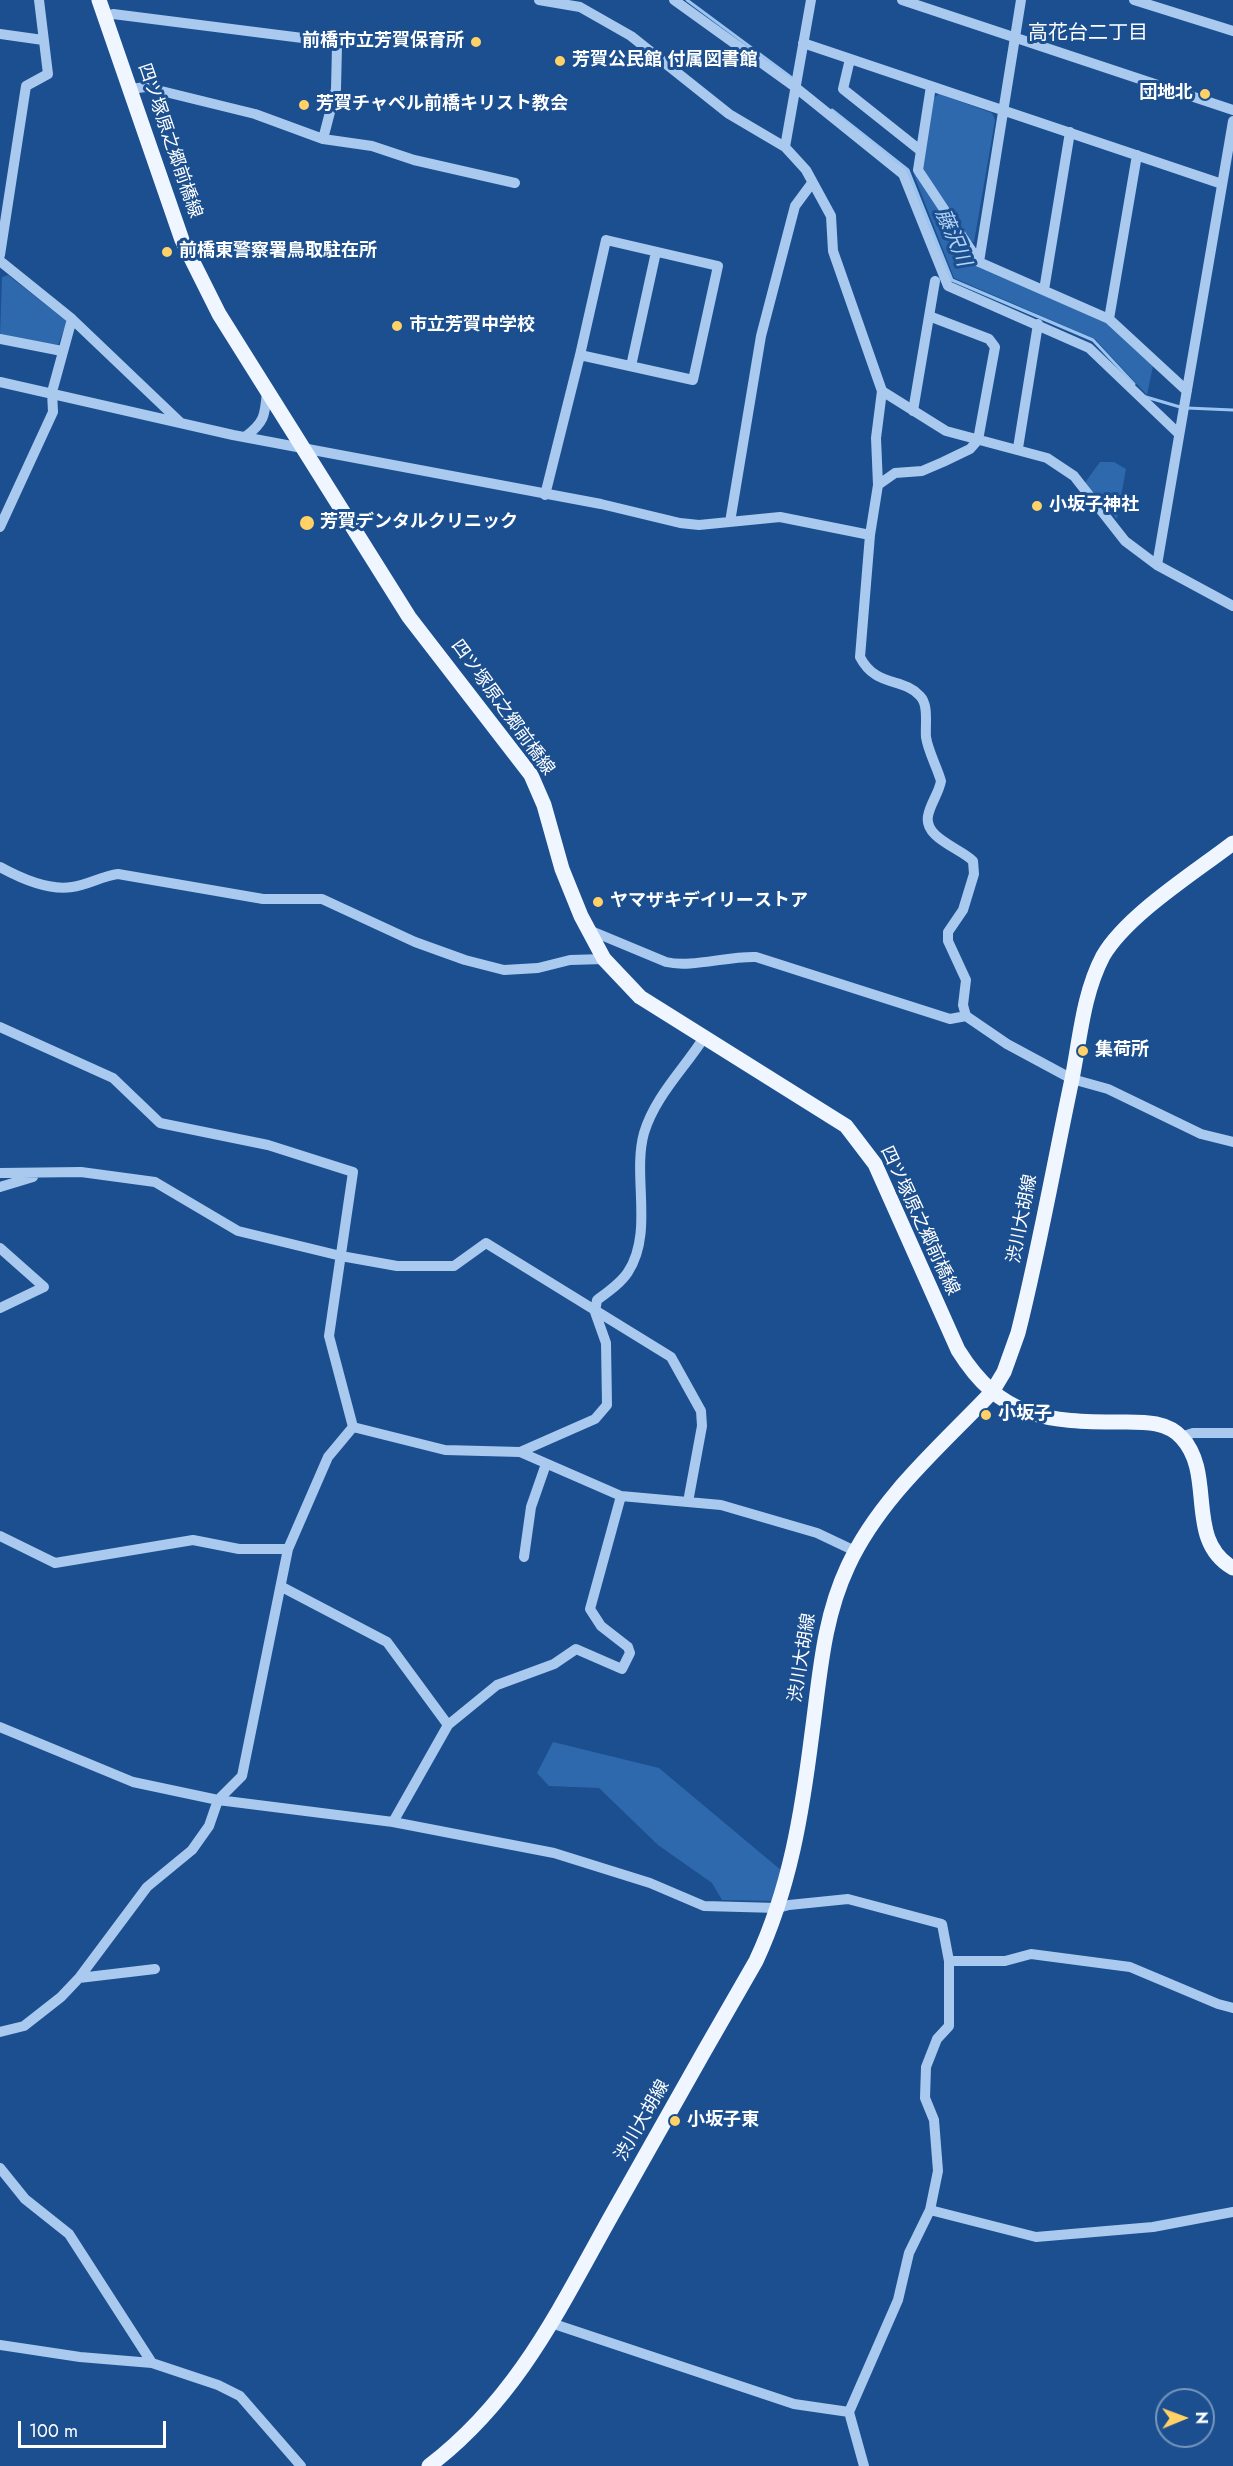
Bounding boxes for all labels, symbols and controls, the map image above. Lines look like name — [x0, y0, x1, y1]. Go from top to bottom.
district label: 高花台二丁目 — [1028, 22, 1148, 46]
place label: 前橋市立芳賀保育所 — [302, 31, 464, 53]
marker: 前橋市立芳賀保育所 — [469, 35, 483, 49]
place label: 芳賀公民館 付属図書館 — [572, 50, 757, 72]
marker: 芳賀公民館 付属図書館 — [553, 54, 567, 68]
street label: 四ツ塚原之郷前橋線 — [132, 61, 206, 221]
place label: 団地北 — [1139, 83, 1193, 105]
marker: 団地北 — [1198, 87, 1212, 101]
place label: 芳賀チャペル前橋キリスト教会 — [316, 94, 568, 116]
marker: 芳賀チャペル前橋キリスト教会 — [297, 98, 311, 112]
water label: 藤沢川 — [929, 206, 975, 270]
place label: 前橋東警察署鳥取駐在所 — [179, 241, 377, 263]
marker: 前橋東警察署鳥取駐在所 — [160, 245, 174, 259]
place label: 市立芳賀中学校 — [409, 315, 535, 337]
marker: 市立芳賀中学校 — [390, 319, 404, 333]
place label: 小坂子神社 — [1049, 495, 1139, 517]
marker: 小坂子神社 — [1030, 499, 1044, 513]
place label: 芳賀デンタルクリニック — [320, 512, 518, 534]
marker: 芳賀デンタルクリニック — [298, 514, 316, 532]
street label: 四ツ塚原之郷前橋線 — [446, 636, 558, 780]
place label: ヤマザキデイリーストア — [610, 891, 808, 913]
marker: ヤマザキデイリーストア — [591, 895, 605, 909]
place label: 集荷所 — [1095, 1040, 1149, 1062]
marker: 集荷所 — [1076, 1044, 1090, 1058]
street label: 四ツ塚原之郷前橋線 — [875, 1143, 963, 1299]
street label: 渋川大胡線 — [1004, 1173, 1042, 1265]
place label: 小坂子 — [998, 1404, 1052, 1426]
marker: 小坂子 — [979, 1408, 993, 1422]
street label: 渋川大胡線 — [785, 1612, 821, 1704]
street label: 渋川大胡線 — [611, 2077, 675, 2165]
place label: 小坂子東 — [687, 2110, 759, 2132]
marker: 小坂子東 — [668, 2114, 682, 2128]
north arrow — [1155, 2388, 1215, 2448]
scale bar — [21, 2409, 170, 2447]
text: N — [1190, 2411, 1213, 2424]
text: 100 m — [29, 2418, 78, 2444]

